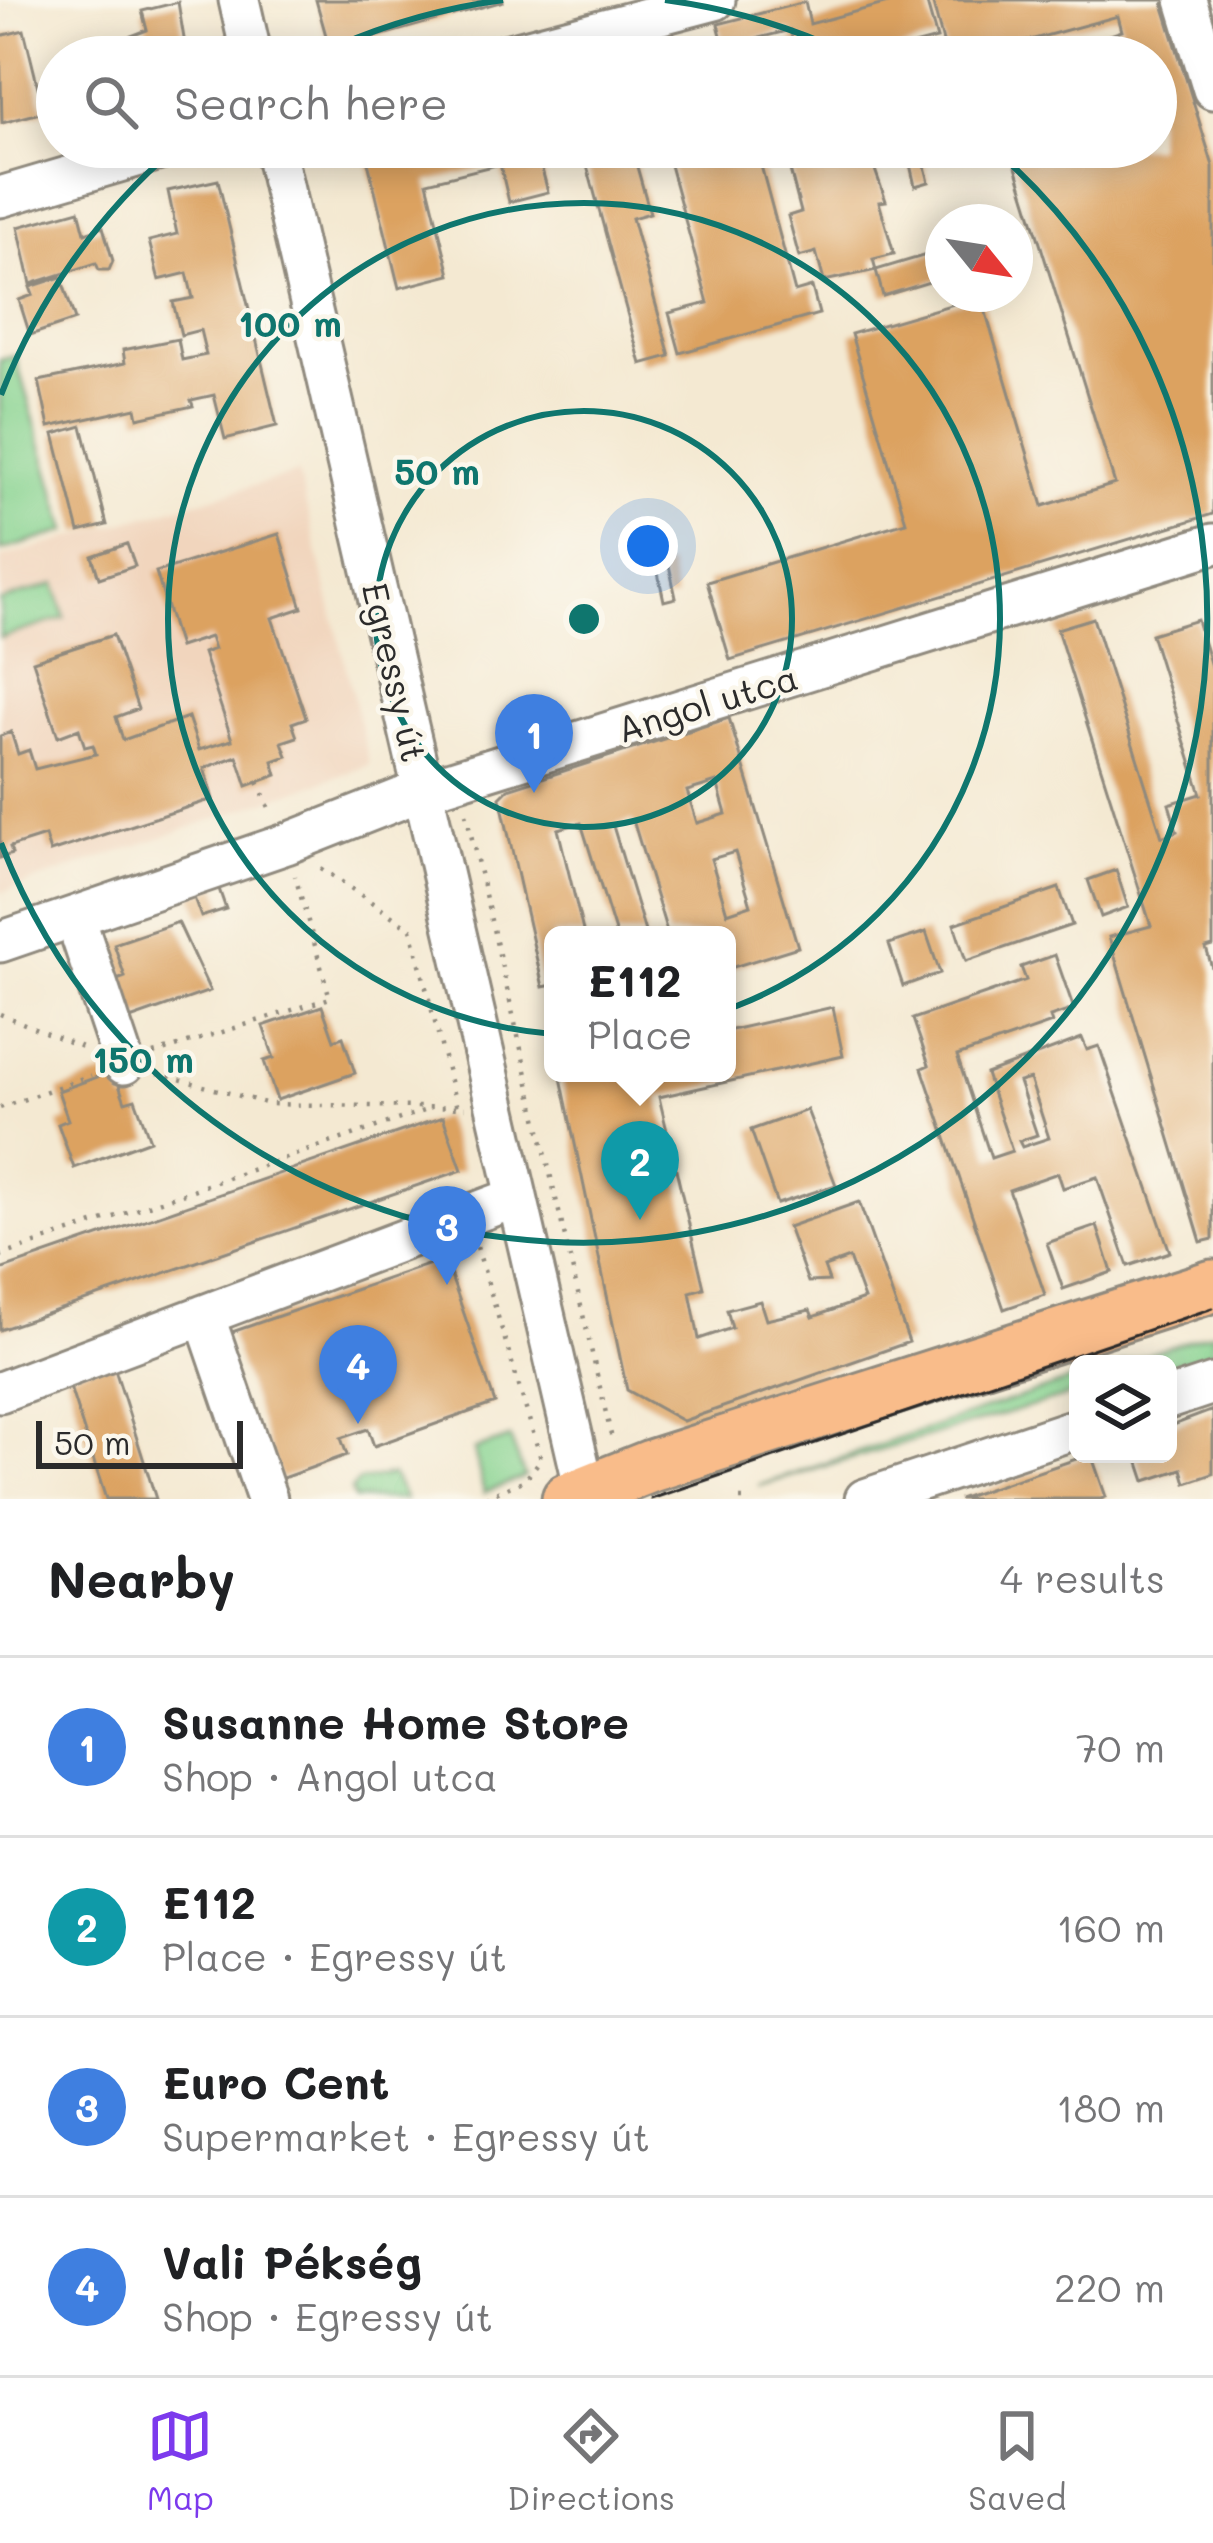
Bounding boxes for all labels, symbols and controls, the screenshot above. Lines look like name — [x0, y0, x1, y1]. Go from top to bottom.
search box — [36, 36, 1177, 168]
icon: search — [78, 69, 144, 135]
text: Search here — [174, 73, 448, 131]
north arrow — [925, 204, 1033, 312]
text: 100 m — [238, 299, 342, 346]
text: 50 m — [394, 447, 480, 494]
your location — [618, 516, 678, 576]
street label: Egressy út — [352, 578, 439, 767]
centre of rings — [563, 598, 605, 640]
street label: Angol utca — [611, 652, 803, 752]
pin: 1 — [495, 694, 573, 793]
popup — [544, 926, 736, 1082]
text: E112 — [588, 950, 681, 1008]
text: Place — [588, 1008, 693, 1059]
text: 150 m — [92, 1035, 194, 1082]
pin: 2 — [601, 1121, 679, 1220]
pin: 3 — [408, 1186, 486, 1285]
pin: 4 — [319, 1325, 397, 1424]
map controls — [1069, 1355, 1177, 1463]
button: layers — [1069, 1355, 1177, 1463]
scale bar — [36, 1415, 243, 1468]
text: 50 m — [54, 1420, 130, 1463]
text: Nearby — [48, 1544, 235, 1611]
text: 4 results — [1000, 1552, 1165, 1603]
text: Susanne Home Store — [162, 1692, 629, 1750]
text: 1 — [78, 1721, 96, 1772]
text: 70 m — [1076, 1721, 1165, 1772]
text: Shop · Angol utca — [162, 1750, 497, 1801]
text: E112 — [162, 1872, 256, 1930]
text: 2 — [76, 1901, 98, 1952]
text: 160 m — [1056, 1901, 1165, 1952]
text: Place · Egressy út — [162, 1930, 507, 1981]
text: Euro Cent — [162, 2052, 390, 2110]
text: 3 — [75, 2081, 99, 2132]
text: 180 m — [1056, 2081, 1165, 2132]
text: Supermarket · Egressy út — [162, 2110, 650, 2161]
text: Vali Pékség — [162, 2232, 422, 2290]
text: 4 — [75, 2261, 99, 2312]
text: 220 m — [1054, 2261, 1165, 2312]
text: Shop · Egressy út — [162, 2290, 493, 2341]
tab: Map — [147, 2403, 214, 2518]
tab: Directions — [507, 2403, 675, 2518]
tab: Saved — [968, 2403, 1066, 2518]

